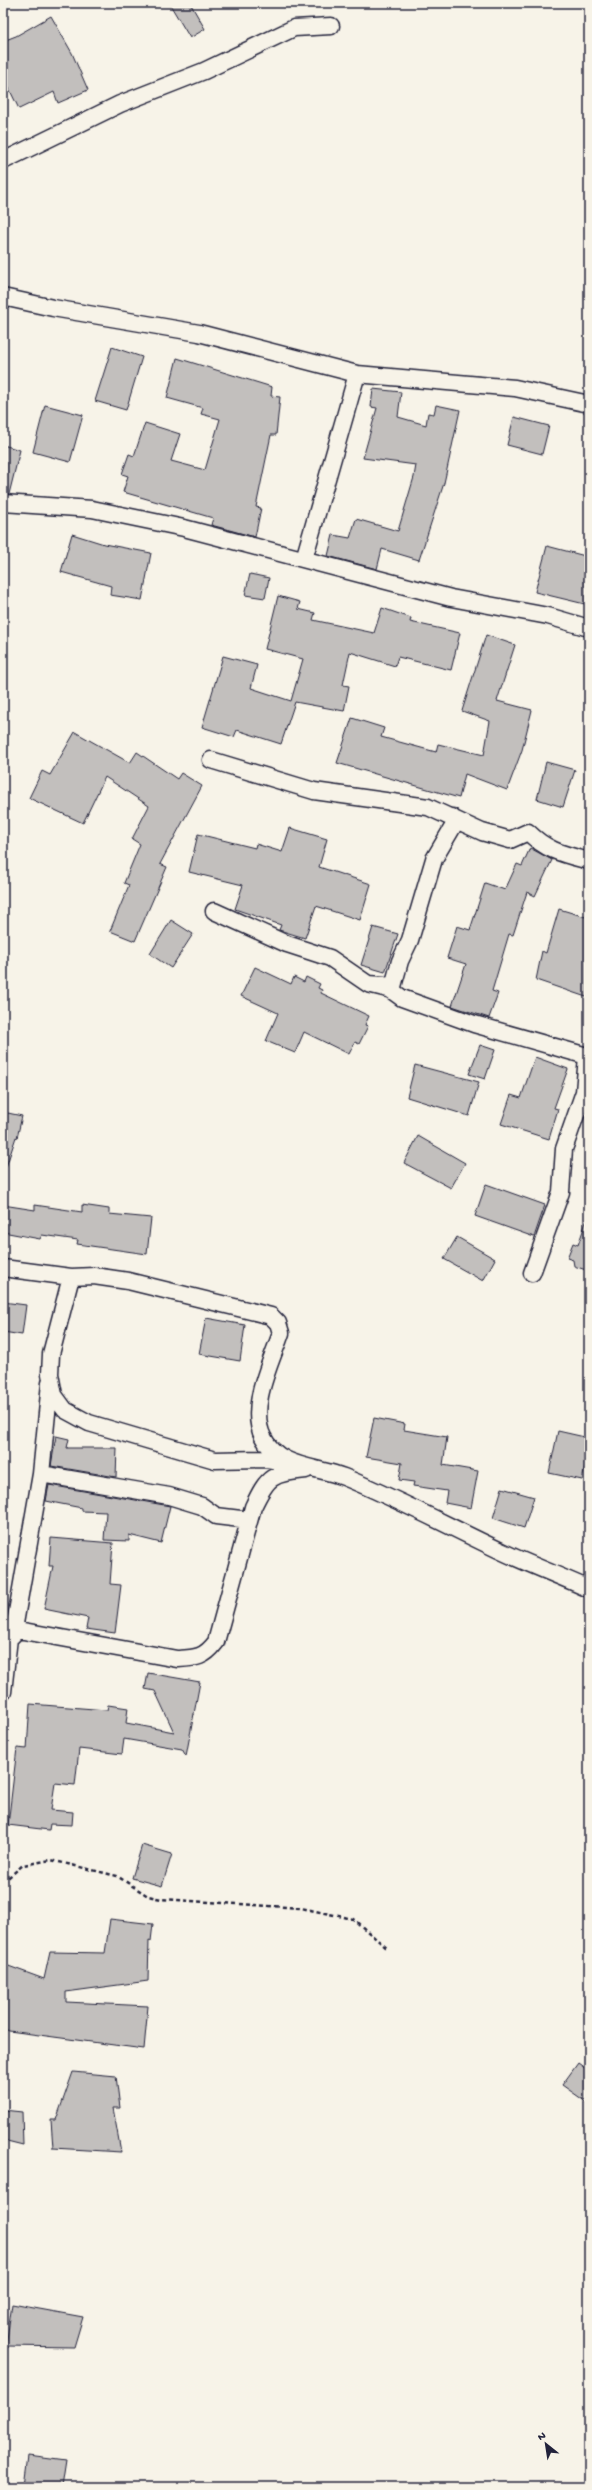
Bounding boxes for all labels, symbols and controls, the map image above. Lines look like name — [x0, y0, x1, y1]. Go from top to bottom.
north arrow — [526, 2424, 566, 2464]
text: N — [536, 2430, 548, 2444]

